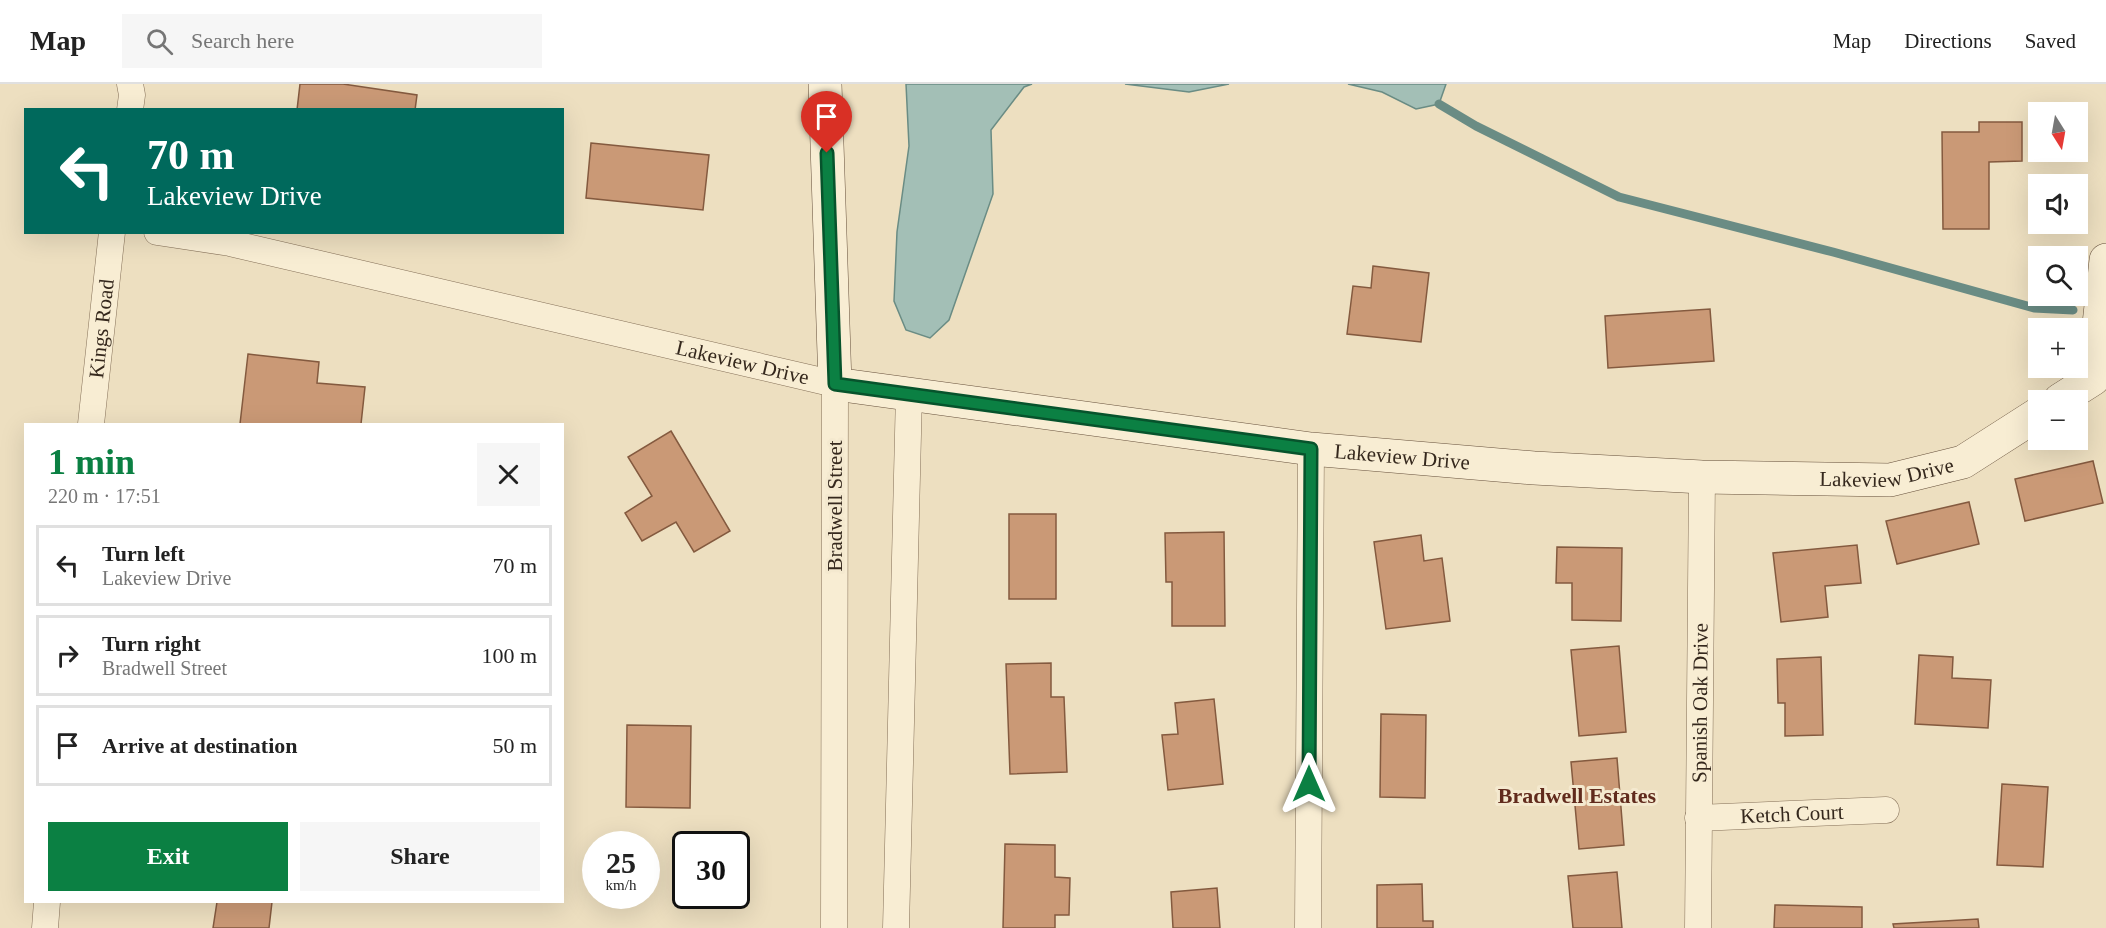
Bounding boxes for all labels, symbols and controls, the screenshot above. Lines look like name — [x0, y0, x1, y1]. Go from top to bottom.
search box — [122, 14, 542, 68]
text: Map — [30, 25, 86, 56]
icon: search — [143, 25, 176, 58]
text: Search here — [191, 28, 294, 53]
text: Map — [1833, 29, 1871, 53]
text: Directions — [1904, 29, 1992, 53]
text: Saved — [2025, 29, 2076, 53]
pin — [801, 91, 852, 153]
icon: arrive — [810, 100, 843, 133]
north arrow — [2028, 102, 2088, 162]
map controls — [2028, 102, 2088, 450]
icon: left — [48, 132, 126, 210]
text: 70 m — [147, 132, 235, 178]
button: sound — [2028, 174, 2088, 234]
text: Lakeview Drive — [147, 181, 322, 211]
button: search — [2028, 246, 2088, 306]
street label: Kings Road — [84, 277, 119, 379]
button: + — [2028, 318, 2088, 378]
street label: Lakeview Drive — [674, 335, 811, 390]
button: − — [2028, 390, 2088, 450]
street label: Lakeview Drive — [1333, 439, 1471, 474]
street label: Bradwell Street — [823, 440, 847, 572]
text: 1 min — [48, 442, 135, 482]
button: close — [477, 443, 540, 506]
street label: Lakeview Drive — [1819, 453, 1956, 492]
text: 220 m · 17:51 — [48, 485, 161, 507]
text: Turn left — [102, 541, 185, 566]
icon: left — [51, 549, 84, 582]
text: 70 m — [492, 553, 537, 578]
text: Lakeview Drive — [102, 567, 231, 589]
street label: Spanish Oak Drive — [1687, 623, 1713, 783]
text: Turn right — [102, 631, 201, 656]
icon: right — [51, 639, 84, 672]
text: 100 m — [481, 643, 537, 668]
text: Bradwell Street — [102, 657, 227, 679]
icon: arrive — [51, 729, 84, 762]
text: Arrive at destination — [102, 733, 298, 758]
text: 50 m — [492, 733, 537, 758]
position arrow — [1277, 752, 1341, 816]
district label: Bradwell Estates — [1498, 783, 1657, 808]
street label: Ketch Court — [1740, 800, 1844, 828]
button: Exit — [48, 822, 288, 891]
button: Share — [300, 822, 540, 891]
speed limit sign: 30 — [672, 831, 750, 909]
text: 25 — [606, 846, 636, 879]
text: km/h — [606, 877, 636, 893]

